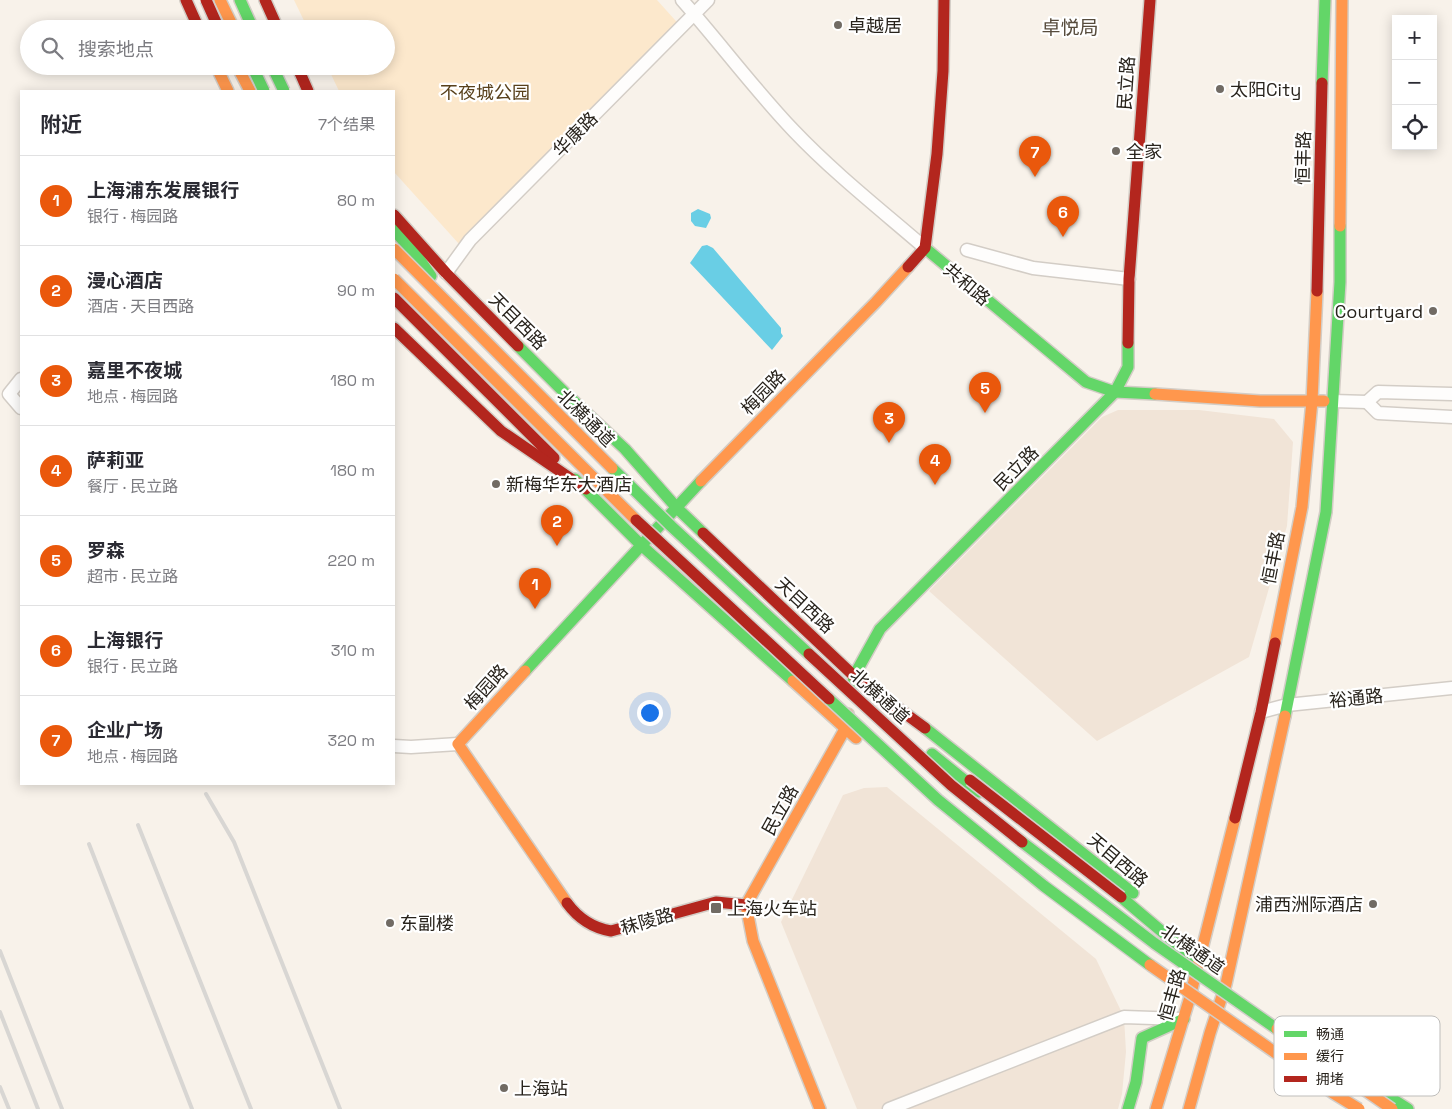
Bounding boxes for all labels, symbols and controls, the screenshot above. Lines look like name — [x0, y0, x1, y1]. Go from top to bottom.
place label: 卓越居 — [848, 14, 902, 37]
district label: 卓悦局 — [1041, 15, 1099, 40]
map controls — [1392, 15, 1437, 150]
button: + — [1392, 15, 1437, 60]
marker: 卓越居 — [832, 19, 844, 31]
search box — [20, 20, 395, 75]
icon: search — [38, 34, 66, 62]
text: 搜索地点 — [78, 37, 154, 62]
street label: 民立路 — [1113, 55, 1139, 111]
button: − — [1392, 60, 1437, 105]
place label: 太阳City — [1230, 78, 1301, 101]
park label: 不夜城公园 — [440, 81, 530, 104]
marker: 太阳City — [1214, 83, 1226, 95]
button: locate — [1392, 105, 1437, 150]
street label: 华康路 — [548, 107, 602, 161]
text: 附近 — [40, 111, 82, 138]
text: 7个结果 — [318, 114, 375, 135]
street label: 恒丰路 — [1291, 131, 1315, 185]
pin: 7 — [1019, 136, 1051, 177]
place label: 全家 — [1126, 140, 1162, 163]
marker: 全家 — [1110, 145, 1122, 157]
text: 上海浦东发展银行 — [87, 178, 239, 203]
text: 1 — [52, 190, 60, 211]
text: 80 m — [337, 190, 375, 211]
pin: 6 — [1047, 196, 1079, 237]
text: 银行 · 梅园路 — [87, 206, 178, 227]
street label: 共和路 — [939, 258, 995, 310]
text: 漫心酒店 — [87, 268, 163, 293]
text: 2 — [51, 280, 61, 301]
text: 90 m — [337, 280, 375, 301]
street label: 天目西路 — [484, 287, 552, 355]
text: 酒店 · 天目西路 — [87, 296, 194, 317]
place label: Courtyard — [1335, 300, 1423, 323]
marker: Courtyard — [1427, 305, 1439, 317]
text: 嘉里不夜城 — [87, 358, 182, 383]
street label: 梅园路 — [736, 365, 790, 419]
text: 3 — [51, 370, 61, 391]
text: 180 m — [330, 370, 375, 391]
pin: 5 — [969, 372, 1001, 413]
street label: 北横通道 — [552, 384, 620, 452]
text: 地点 · 梅园路 — [87, 386, 178, 407]
pin: 3 — [873, 402, 905, 443]
street label: 民立路 — [989, 441, 1043, 495]
pin: 4 — [919, 444, 951, 485]
text: 萨莉亚 — [87, 448, 144, 473]
text: 4 — [51, 460, 61, 481]
text: 180 m — [330, 460, 375, 481]
place label: 新梅华东大酒店 — [506, 473, 632, 496]
text: 餐厅 · 民立路 — [87, 476, 178, 497]
marker: 新梅华东大酒店 — [490, 478, 502, 490]
pin: 2 — [541, 505, 573, 546]
street label: 恒丰路 — [1257, 529, 1289, 587]
text: 罗森 — [87, 538, 125, 563]
text: 5 — [51, 550, 61, 571]
text: 220 m — [328, 550, 375, 571]
text: 超市 · 民立路 — [87, 566, 178, 587]
pin: 1 — [519, 568, 551, 609]
street label: 天目西路 — [771, 572, 839, 638]
text: 上海银行 — [87, 628, 163, 653]
text: 6 — [51, 640, 61, 661]
text: 310 m — [331, 640, 375, 661]
text: 银行 · 民立路 — [87, 656, 178, 677]
street label: 梅园路 — [459, 659, 513, 715]
street label: 北横通道 — [846, 663, 914, 729]
street label: 裕通路 — [1328, 684, 1384, 712]
your location — [637, 700, 663, 726]
text: 企业广场 — [87, 718, 163, 743]
text: 7 — [52, 730, 60, 751]
text: 320 m — [328, 730, 375, 751]
text: 地点 · 梅园路 — [87, 746, 178, 767]
street label: 民立路 — [757, 781, 803, 839]
street label: 天目西路 — [1083, 828, 1153, 892]
place label: 浦西洲际酒店 — [1255, 893, 1363, 916]
place label: 上海火车站 — [727, 897, 817, 920]
marker: 浦西洲际酒店 — [1367, 898, 1379, 910]
marker: 上海火车站 — [709, 901, 723, 915]
street label: 秣陵路 — [618, 903, 676, 939]
place label: 东副楼 — [400, 912, 454, 935]
marker: 东副楼 — [384, 917, 396, 929]
street label: 北横通道 — [1157, 919, 1229, 979]
street label: 恒丰路 — [1154, 966, 1190, 1024]
legend — [1274, 1016, 1440, 1096]
text: 畅通 — [1316, 1025, 1344, 1043]
text: 缓行 — [1316, 1047, 1344, 1065]
text: 拥堵 — [1316, 1070, 1344, 1088]
place label: 上海站 — [514, 1077, 568, 1100]
marker: 上海站 — [498, 1082, 510, 1094]

